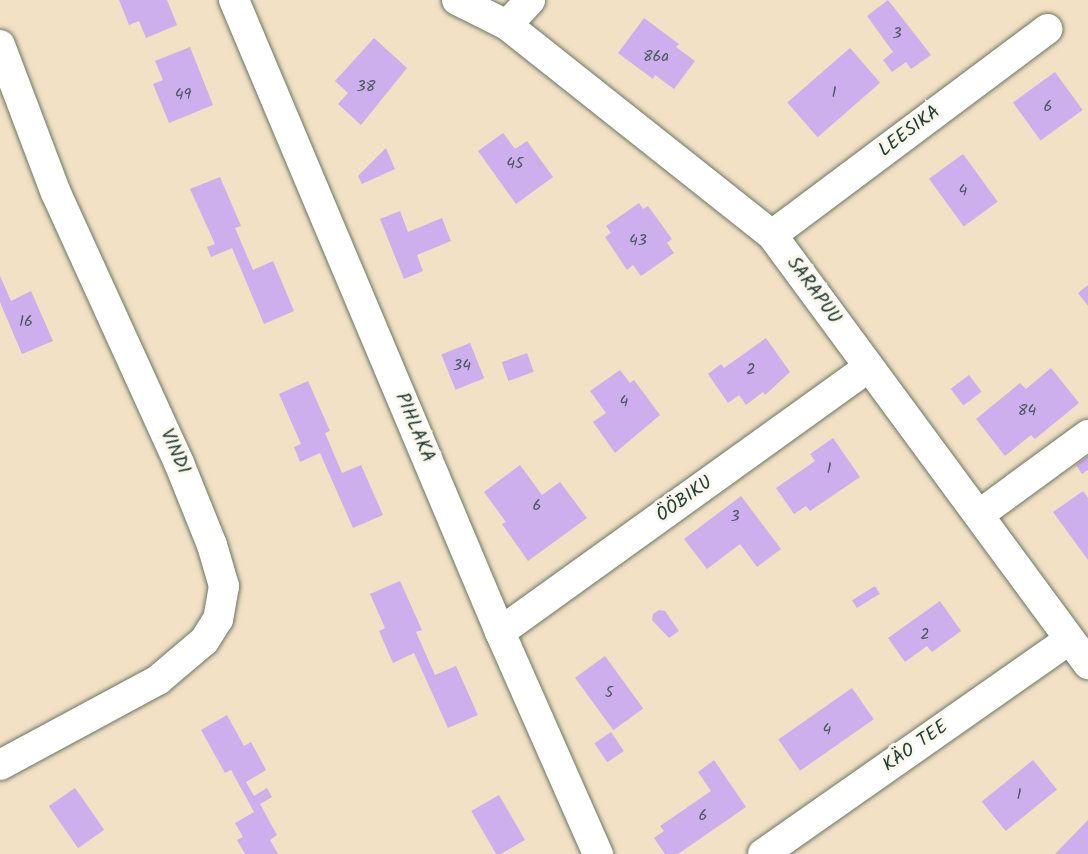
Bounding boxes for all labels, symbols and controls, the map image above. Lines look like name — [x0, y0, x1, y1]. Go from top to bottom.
house number: 3 — [892, 24, 902, 44]
house number: 86a — [643, 47, 669, 67]
house number: 38 — [357, 77, 375, 97]
house number: 1 — [831, 83, 837, 103]
house number: 49 — [175, 85, 191, 105]
house number: 6 — [1044, 97, 1052, 117]
street label: LEESIKA — [875, 101, 945, 163]
house number: 45 — [506, 154, 524, 174]
house number: 4 — [959, 181, 967, 201]
house number: 43 — [629, 231, 647, 251]
street label: SARAPUU — [781, 253, 845, 329]
house number: 16 — [19, 312, 33, 332]
house number: 34 — [453, 356, 471, 376]
house number: 2 — [746, 360, 756, 380]
street label: PIHLAKA — [389, 390, 439, 466]
house number: 4 — [620, 392, 628, 412]
house number: 84 — [1018, 401, 1036, 421]
street label: VINDI — [154, 426, 194, 478]
house number: 1 — [826, 459, 832, 479]
street label: ÖÖBIKU — [652, 472, 718, 528]
house number: 6 — [533, 496, 541, 516]
house number: 3 — [730, 507, 740, 527]
house number: 2 — [920, 625, 930, 645]
house number: 5 — [605, 683, 613, 703]
street label: KÄO TEE — [879, 716, 953, 778]
house number: 4 — [823, 720, 831, 740]
house number: 1 — [1016, 785, 1022, 805]
house number: 6 — [699, 806, 707, 826]

